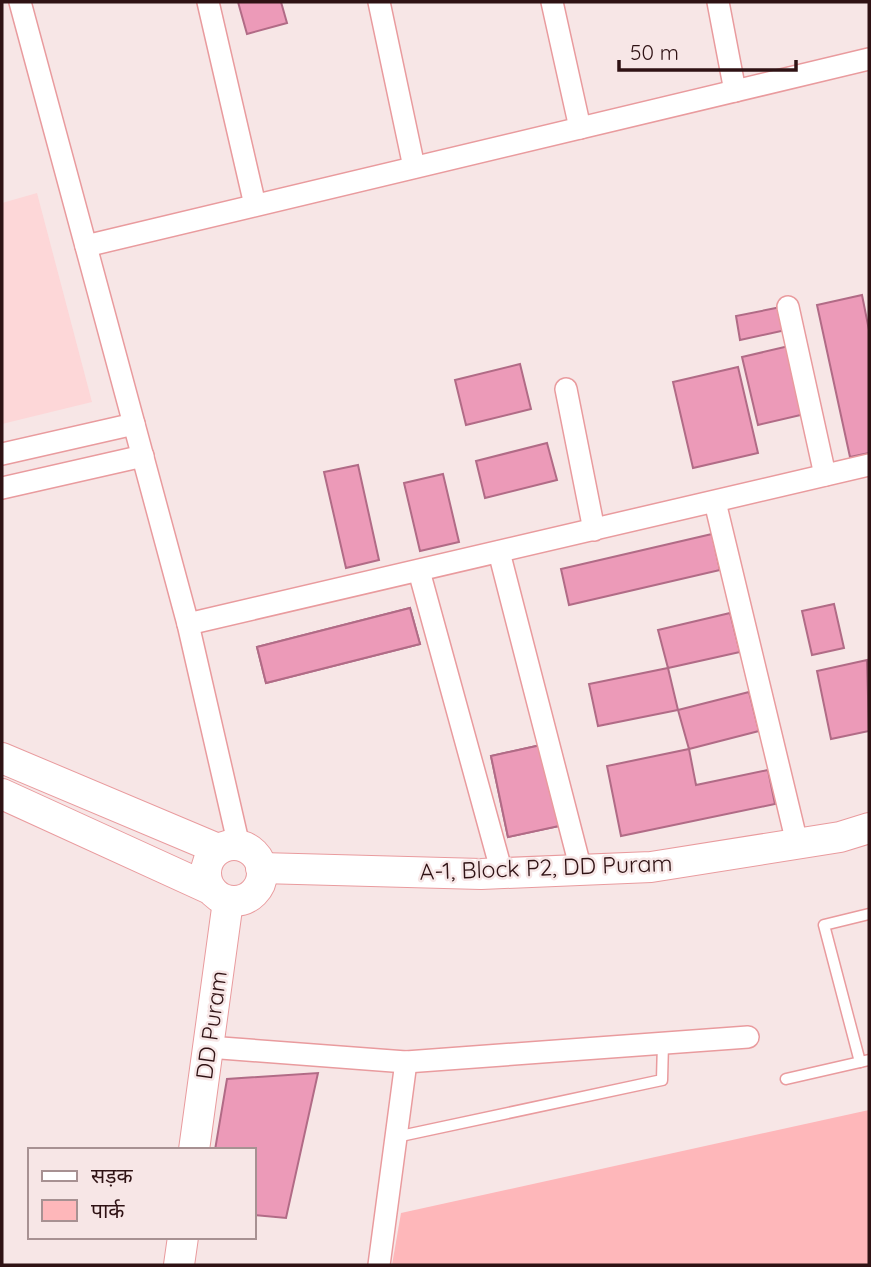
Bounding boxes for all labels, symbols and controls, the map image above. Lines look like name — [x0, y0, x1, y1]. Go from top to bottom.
scale bar — [619, 28, 796, 72]
text: 50 m — [630, 39, 679, 65]
street label: A-1, Block P2, DD Puram — [419, 848, 673, 886]
street label: DD Puram — [189, 969, 233, 1081]
legend — [28, 1148, 256, 1239]
text: सड़क — [91, 1162, 133, 1188]
text: पार्क — [91, 1197, 125, 1223]

